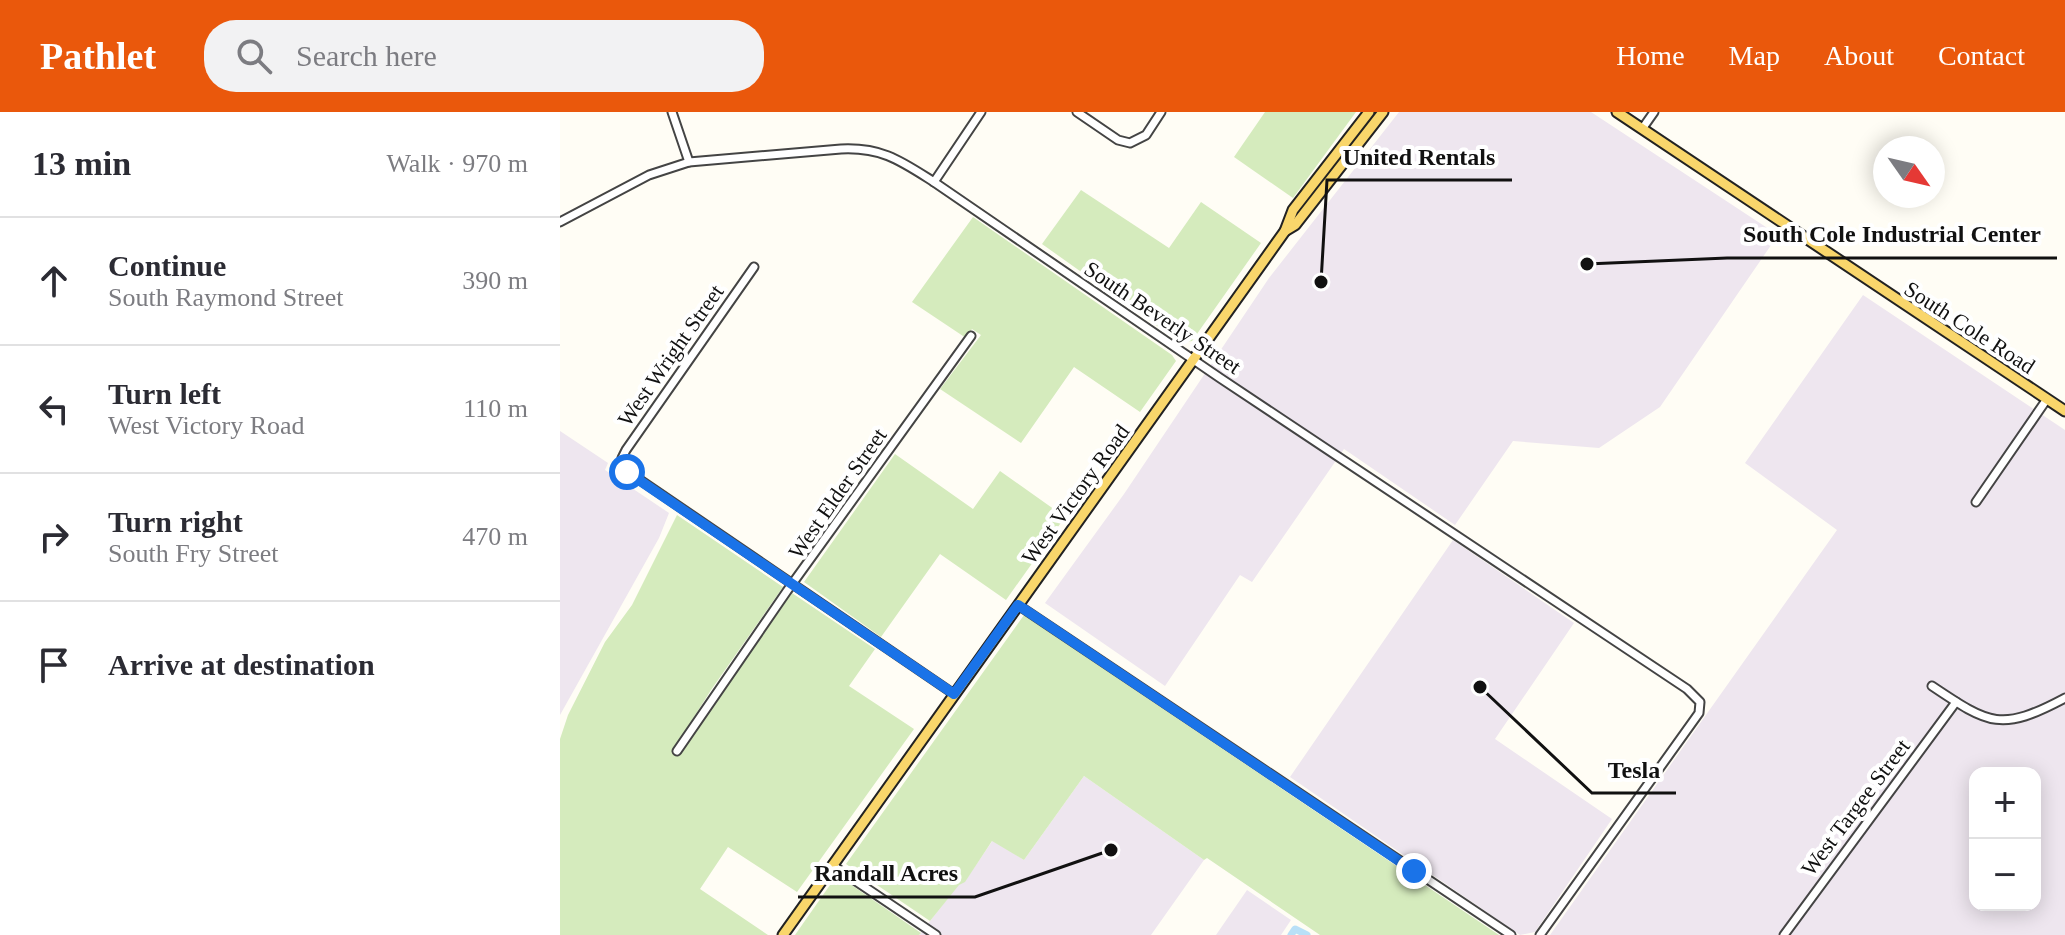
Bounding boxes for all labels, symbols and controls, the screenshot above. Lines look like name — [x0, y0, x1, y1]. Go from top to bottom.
search box — [204, 20, 764, 92]
icon: search — [232, 34, 276, 78]
text: Pathlet — [40, 35, 156, 77]
text: Search here — [296, 39, 437, 72]
text: Home — [1616, 40, 1685, 71]
text: Map — [1729, 40, 1780, 71]
text: About — [1824, 40, 1894, 71]
text: Contact — [1938, 40, 2025, 71]
callout: United Rentals — [1327, 132, 1512, 180]
north arrow — [1873, 136, 1945, 208]
text: United Rentals — [1343, 144, 1495, 170]
text: 13 min — [32, 145, 131, 182]
text: Walk · 970 m — [386, 149, 528, 178]
callout: South Cole Industrial Center — [1727, 210, 2057, 258]
text: South Cole Industrial Center — [1743, 221, 2041, 247]
text: Continue — [108, 249, 226, 282]
street label: South Beverly Street — [1080, 256, 1246, 379]
icon: ahead — [32, 259, 76, 303]
text: 390 m — [462, 266, 528, 295]
street label: South Cole Road — [1900, 276, 2040, 379]
street label: West Wright Street — [612, 280, 728, 431]
text: South Raymond Street — [108, 283, 343, 312]
text: Turn left — [108, 377, 221, 410]
icon: left — [32, 387, 76, 431]
text: 110 m — [463, 394, 528, 423]
text: West Victory Road — [108, 411, 305, 440]
street label: West Victory Road — [1016, 420, 1134, 569]
street label: West Elder Street — [783, 423, 892, 563]
route start — [609, 454, 645, 490]
text: Turn right — [108, 505, 243, 538]
icon: right — [32, 515, 76, 559]
text: 470 m — [462, 522, 528, 551]
text: South Fry Street — [108, 539, 278, 568]
icon: arrive — [32, 643, 76, 687]
text: Arrive at destination — [108, 648, 375, 681]
street label: West Targee Street — [1796, 734, 1915, 881]
callout: Tesla — [1592, 745, 1676, 793]
text: Tesla — [1608, 757, 1660, 783]
map controls — [1969, 767, 2041, 911]
button: + — [1969, 767, 2041, 839]
button: − — [1969, 839, 2041, 911]
callout: Randall Acres — [798, 849, 975, 897]
route end — [1396, 853, 1432, 889]
text: Randall Acres — [814, 860, 958, 886]

